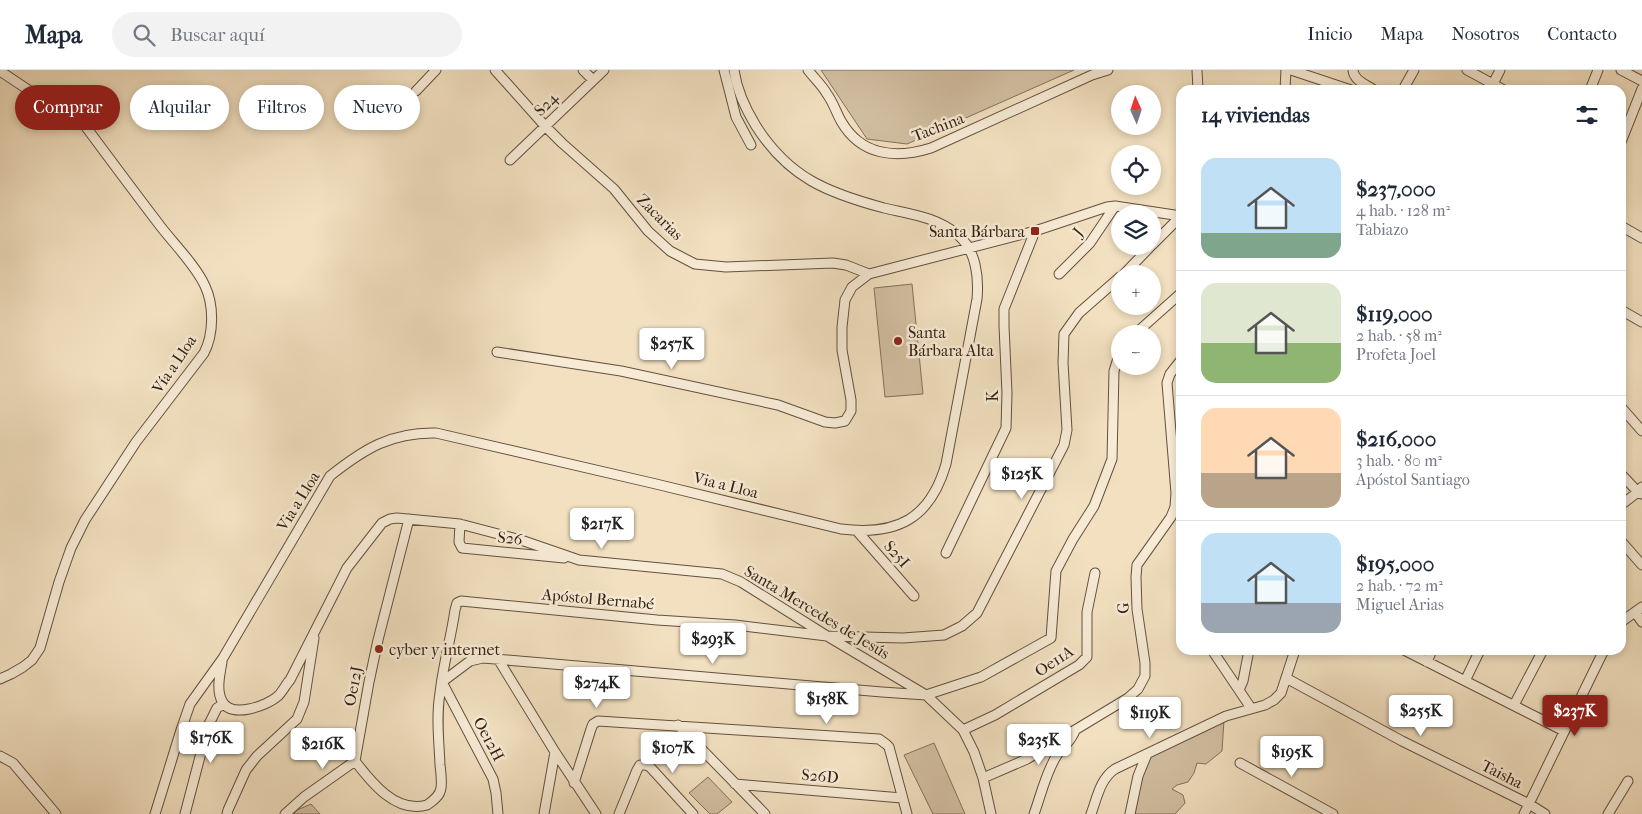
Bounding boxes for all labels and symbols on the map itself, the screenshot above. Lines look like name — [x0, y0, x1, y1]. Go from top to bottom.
north arrow — [1111, 85, 1161, 135]
street label: S24 — [530, 88, 562, 120]
street label: Tachina — [909, 108, 967, 146]
street label: Zacarias — [633, 190, 687, 244]
place label: Santa Bárbara — [929, 222, 1026, 241]
street label: J — [1067, 224, 1087, 242]
marker: Santa Bárbara — [1029, 225, 1041, 237]
place label: Santa Bárbara Alta — [908, 323, 994, 360]
pin: $257K — [637, 328, 707, 370]
street label: Vía a Lloa — [147, 331, 201, 397]
marker: Santa Bárbara Alta — [892, 335, 904, 347]
street label: K — [983, 389, 1002, 402]
pin: $125K — [987, 458, 1057, 500]
street label: Via a Lloa — [272, 467, 324, 535]
street label: Via a Lloa — [691, 468, 761, 502]
pin: $217K — [567, 508, 637, 550]
street label: S26 — [496, 527, 524, 549]
street label: S25I — [880, 537, 914, 571]
street label: Santa Mercedes de Jesús — [741, 561, 893, 663]
street label: Apóstol Bernabé — [540, 585, 655, 613]
street label: G — [1113, 602, 1133, 614]
pin: $293K — [678, 622, 748, 665]
place label: cyber y internet — [389, 640, 500, 659]
street label: Oe11A — [1031, 641, 1077, 681]
marker: cyber y internet — [373, 643, 385, 655]
street label: Oe12J — [340, 664, 366, 708]
pin: $274K — [562, 666, 632, 709]
pin: $158K — [792, 682, 862, 725]
pin: $255K — [1386, 694, 1456, 737]
pin: $237K — [1540, 694, 1610, 737]
pin: $119K — [1115, 696, 1185, 739]
street label: Oe12H — [470, 714, 509, 765]
pin: $176K — [176, 722, 246, 764]
pin: $235K — [1004, 724, 1074, 766]
pin: $216K — [288, 728, 358, 770]
pin: $107K — [638, 732, 708, 774]
pin: $195K — [1257, 736, 1327, 778]
street label: Taisha — [1478, 756, 1526, 793]
street label: S26D — [801, 765, 839, 787]

